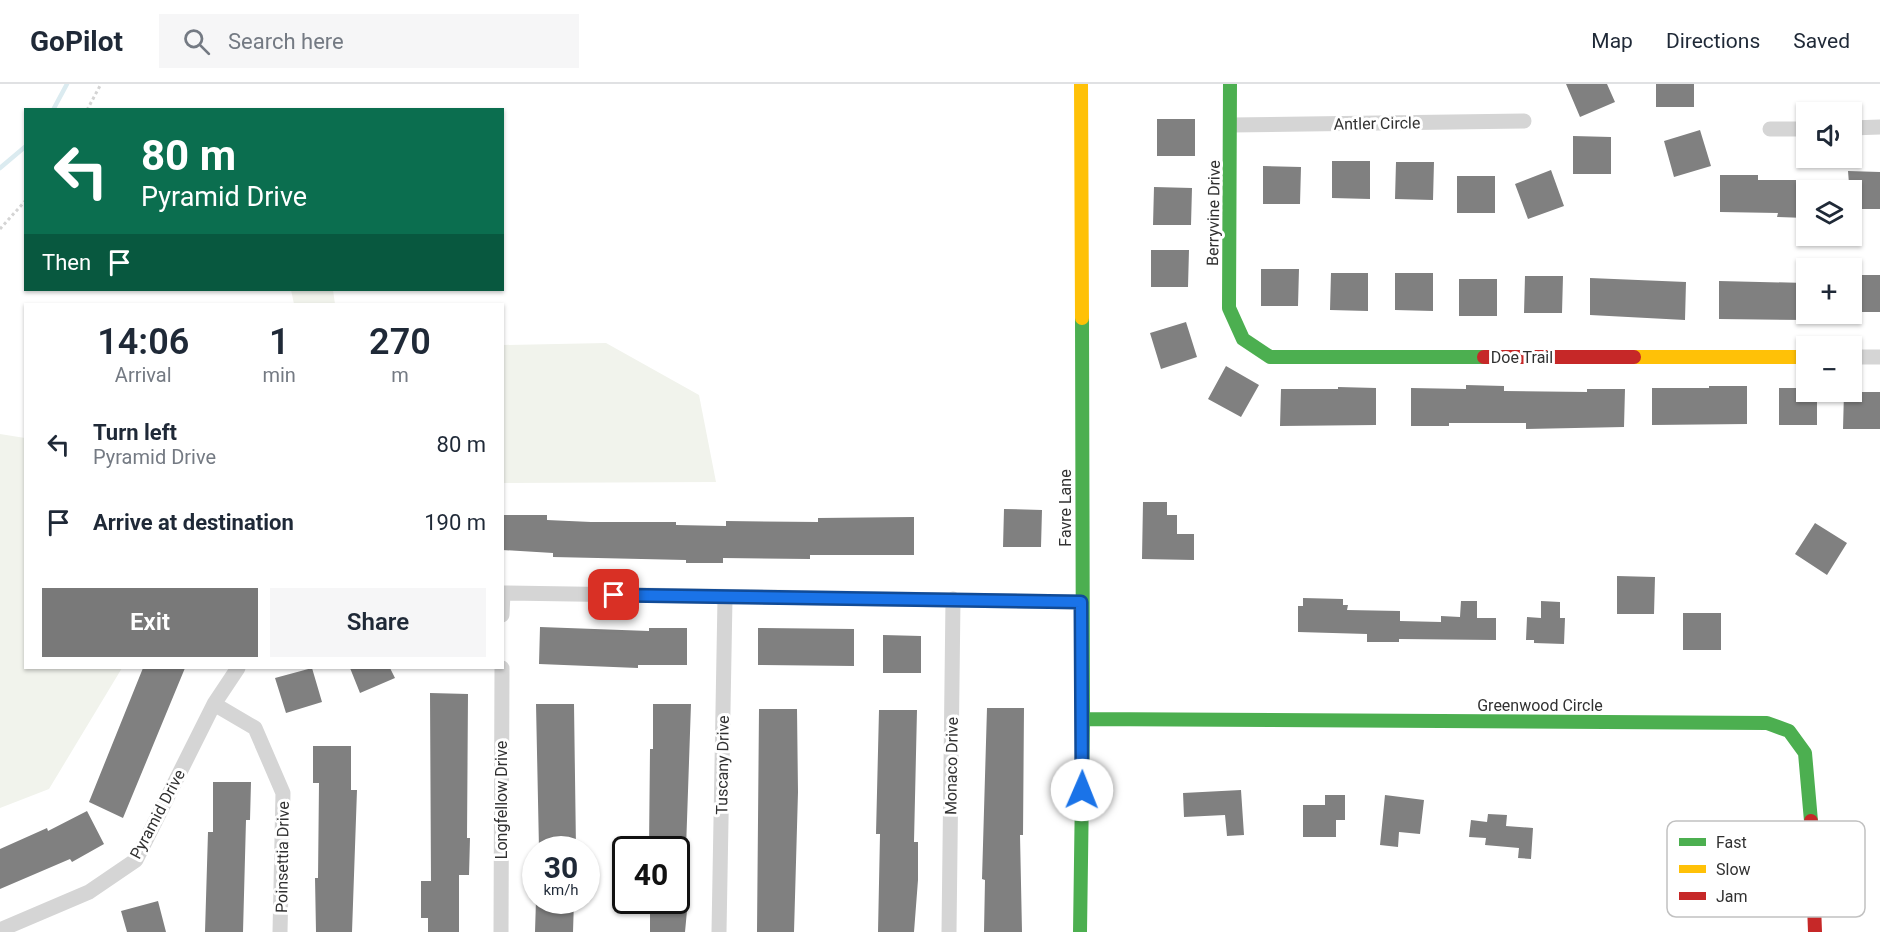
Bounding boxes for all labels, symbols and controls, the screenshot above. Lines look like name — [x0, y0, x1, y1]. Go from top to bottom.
search box — [159, 14, 579, 68]
text: GoPilot — [30, 25, 123, 58]
icon: search — [180, 25, 213, 58]
text: Search here — [228, 29, 344, 54]
text: Map — [1591, 29, 1633, 53]
text: Directions — [1666, 29, 1760, 53]
text: Saved — [1793, 29, 1850, 53]
map controls — [1796, 102, 1862, 402]
button: sound — [1796, 102, 1862, 168]
street label: Antler Circle — [1334, 113, 1420, 134]
text: 80 m — [141, 131, 236, 180]
icon: left — [42, 132, 120, 210]
street label: Berryvine Drive — [1203, 160, 1224, 266]
button: layers — [1796, 180, 1862, 246]
text: Pyramid Drive — [141, 181, 307, 213]
icon: arrive — [103, 246, 136, 279]
text: Then — [42, 250, 91, 275]
button: + — [1796, 258, 1862, 324]
text: 14:06 — [97, 321, 189, 363]
text: 1 — [269, 321, 289, 363]
text: 270 — [369, 321, 431, 363]
button: − — [1796, 336, 1862, 402]
street label: Doe Trail — [1491, 348, 1553, 367]
text: Arrival — [115, 363, 172, 387]
text: min — [262, 363, 296, 387]
text: m — [391, 363, 409, 387]
text: Turn left — [93, 420, 177, 445]
icon: left — [42, 428, 75, 461]
text: 80 m — [437, 432, 486, 457]
text: Pyramid Drive — [93, 445, 216, 469]
street label: Favre Lane — [1056, 469, 1075, 547]
icon: arrive — [42, 506, 75, 539]
text: Arrive at destination — [93, 510, 294, 535]
text: 190 m — [424, 510, 486, 535]
pin — [588, 569, 639, 620]
icon: arrive — [597, 578, 630, 611]
button: Exit — [42, 588, 258, 657]
button: Share — [270, 588, 486, 657]
street label: Greenwood Circle — [1477, 696, 1603, 715]
street label: Tuscany Drive — [712, 715, 733, 815]
street label: Monaco Drive — [941, 717, 962, 815]
street label: Longfellow Drive — [492, 741, 511, 859]
position arrow — [1050, 758, 1114, 822]
street label: Pyramid Drive — [126, 766, 189, 862]
street label: Poinsettia Drive — [272, 801, 293, 913]
legend — [1667, 821, 1865, 917]
text: Fast — [1716, 833, 1747, 852]
speed limit sign: 40 — [612, 836, 690, 914]
text: 30 — [544, 850, 578, 885]
text: Slow — [1716, 860, 1751, 879]
text: km/h — [543, 881, 579, 899]
text: Jam — [1716, 887, 1748, 906]

